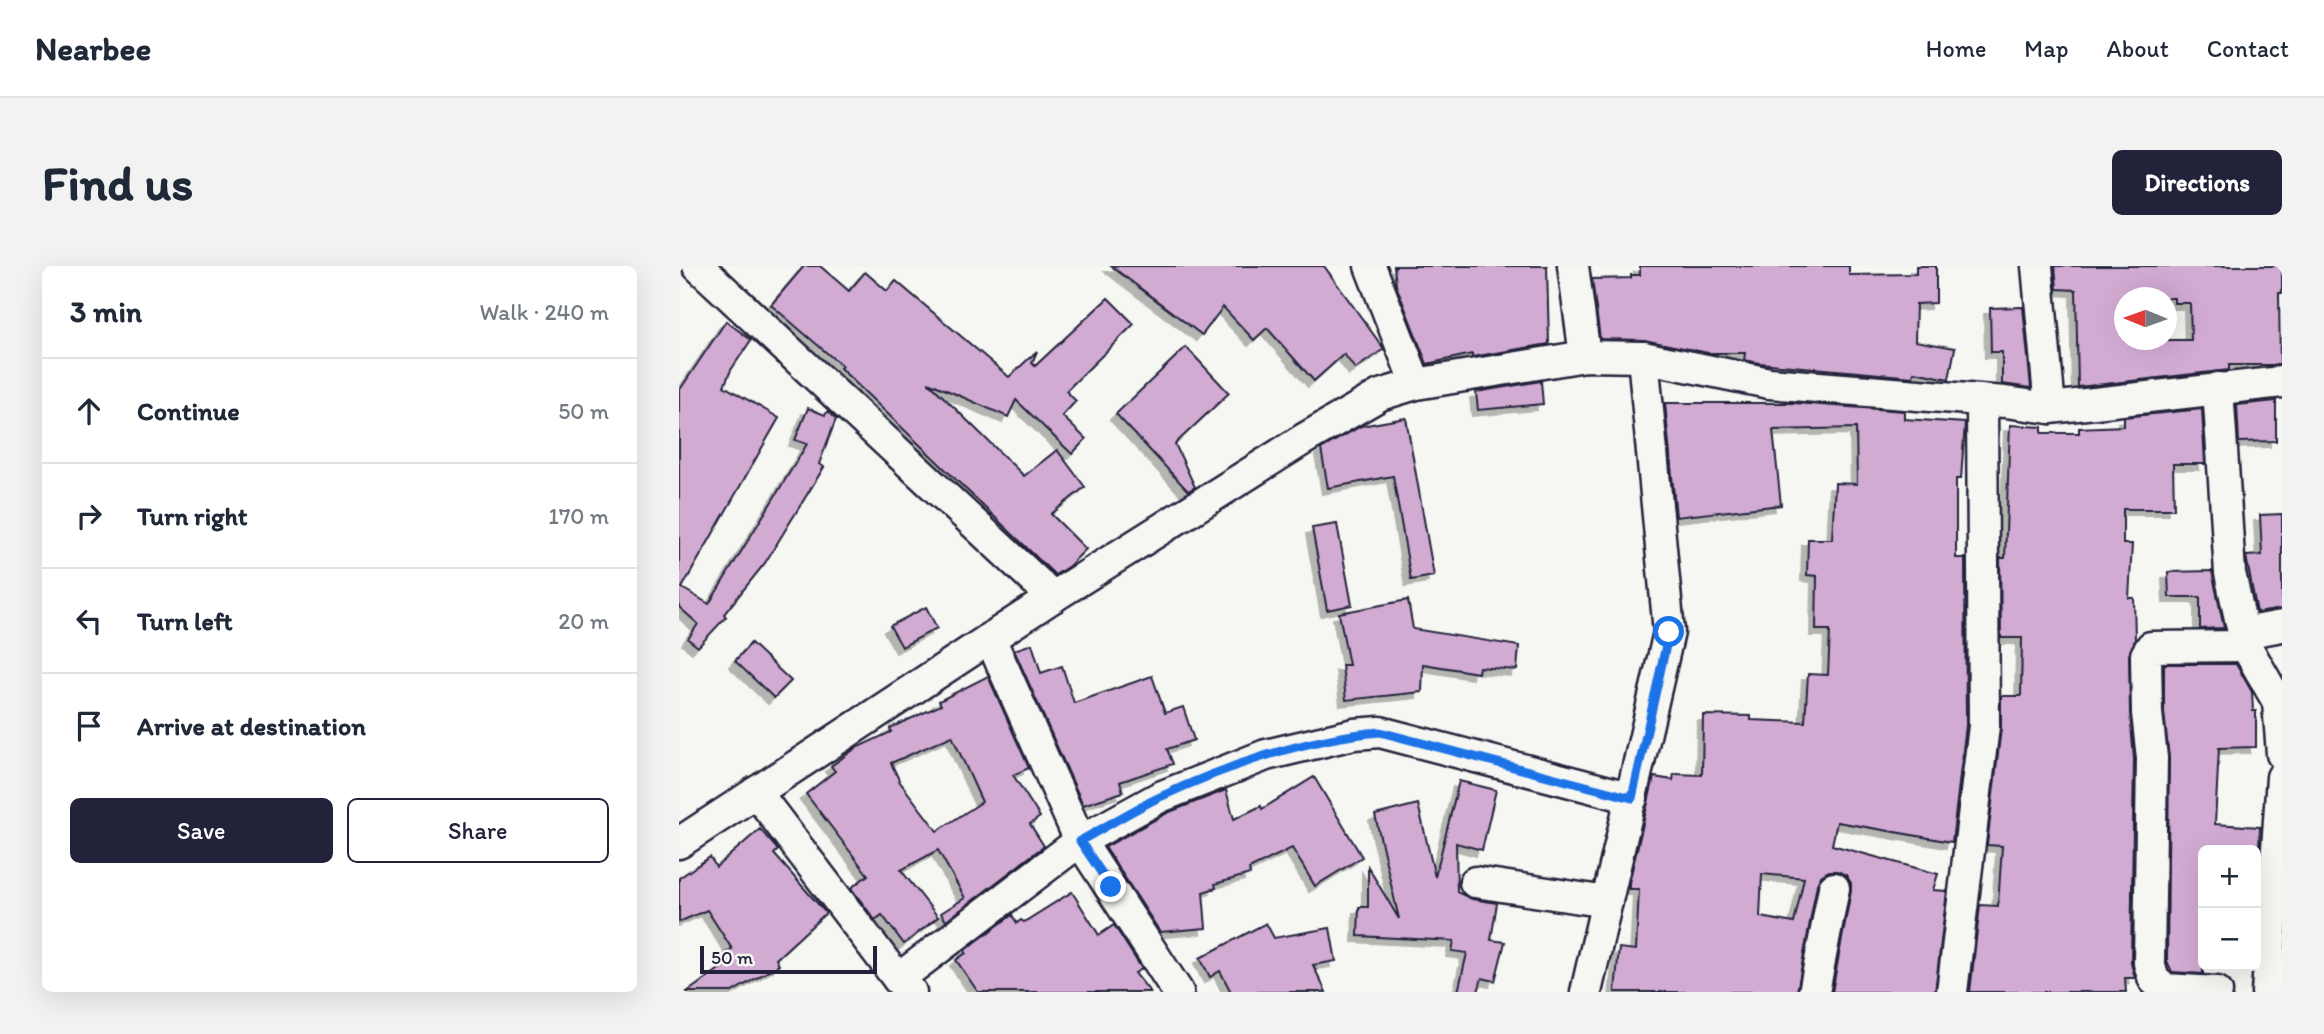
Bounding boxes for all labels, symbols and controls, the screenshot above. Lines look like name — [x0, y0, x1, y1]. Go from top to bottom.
text: Nearbee — [35, 29, 151, 68]
text: Home — [1926, 34, 1986, 63]
text: Map — [2024, 34, 2068, 63]
text: About — [2106, 34, 2169, 63]
text: Contact — [2207, 34, 2289, 63]
button: Directions — [2112, 150, 2282, 215]
text: Find us — [42, 153, 193, 212]
north arrow — [2114, 287, 2177, 350]
text: 3 min — [70, 293, 142, 330]
text: Walk · 240 m — [479, 298, 609, 326]
icon: ahead — [70, 392, 108, 430]
text: Continue — [137, 395, 240, 427]
text: 50 m — [558, 397, 609, 425]
icon: right — [70, 497, 108, 535]
text: Turn right — [137, 500, 248, 532]
text: 170 m — [548, 502, 609, 530]
icon: left — [70, 602, 108, 640]
text: Turn left — [137, 605, 233, 637]
text: 20 m — [558, 607, 609, 635]
route start — [1653, 616, 1684, 647]
icon: arrive — [70, 707, 108, 745]
text: Arrive at destination — [137, 710, 366, 742]
button: Save — [70, 798, 333, 863]
button: Share — [347, 798, 609, 863]
map controls — [2198, 845, 2261, 971]
button: + — [2198, 845, 2261, 908]
route end — [1095, 871, 1126, 902]
button: − — [2198, 908, 2261, 971]
scale bar — [700, 943, 877, 975]
text: 50 m — [711, 946, 753, 969]

